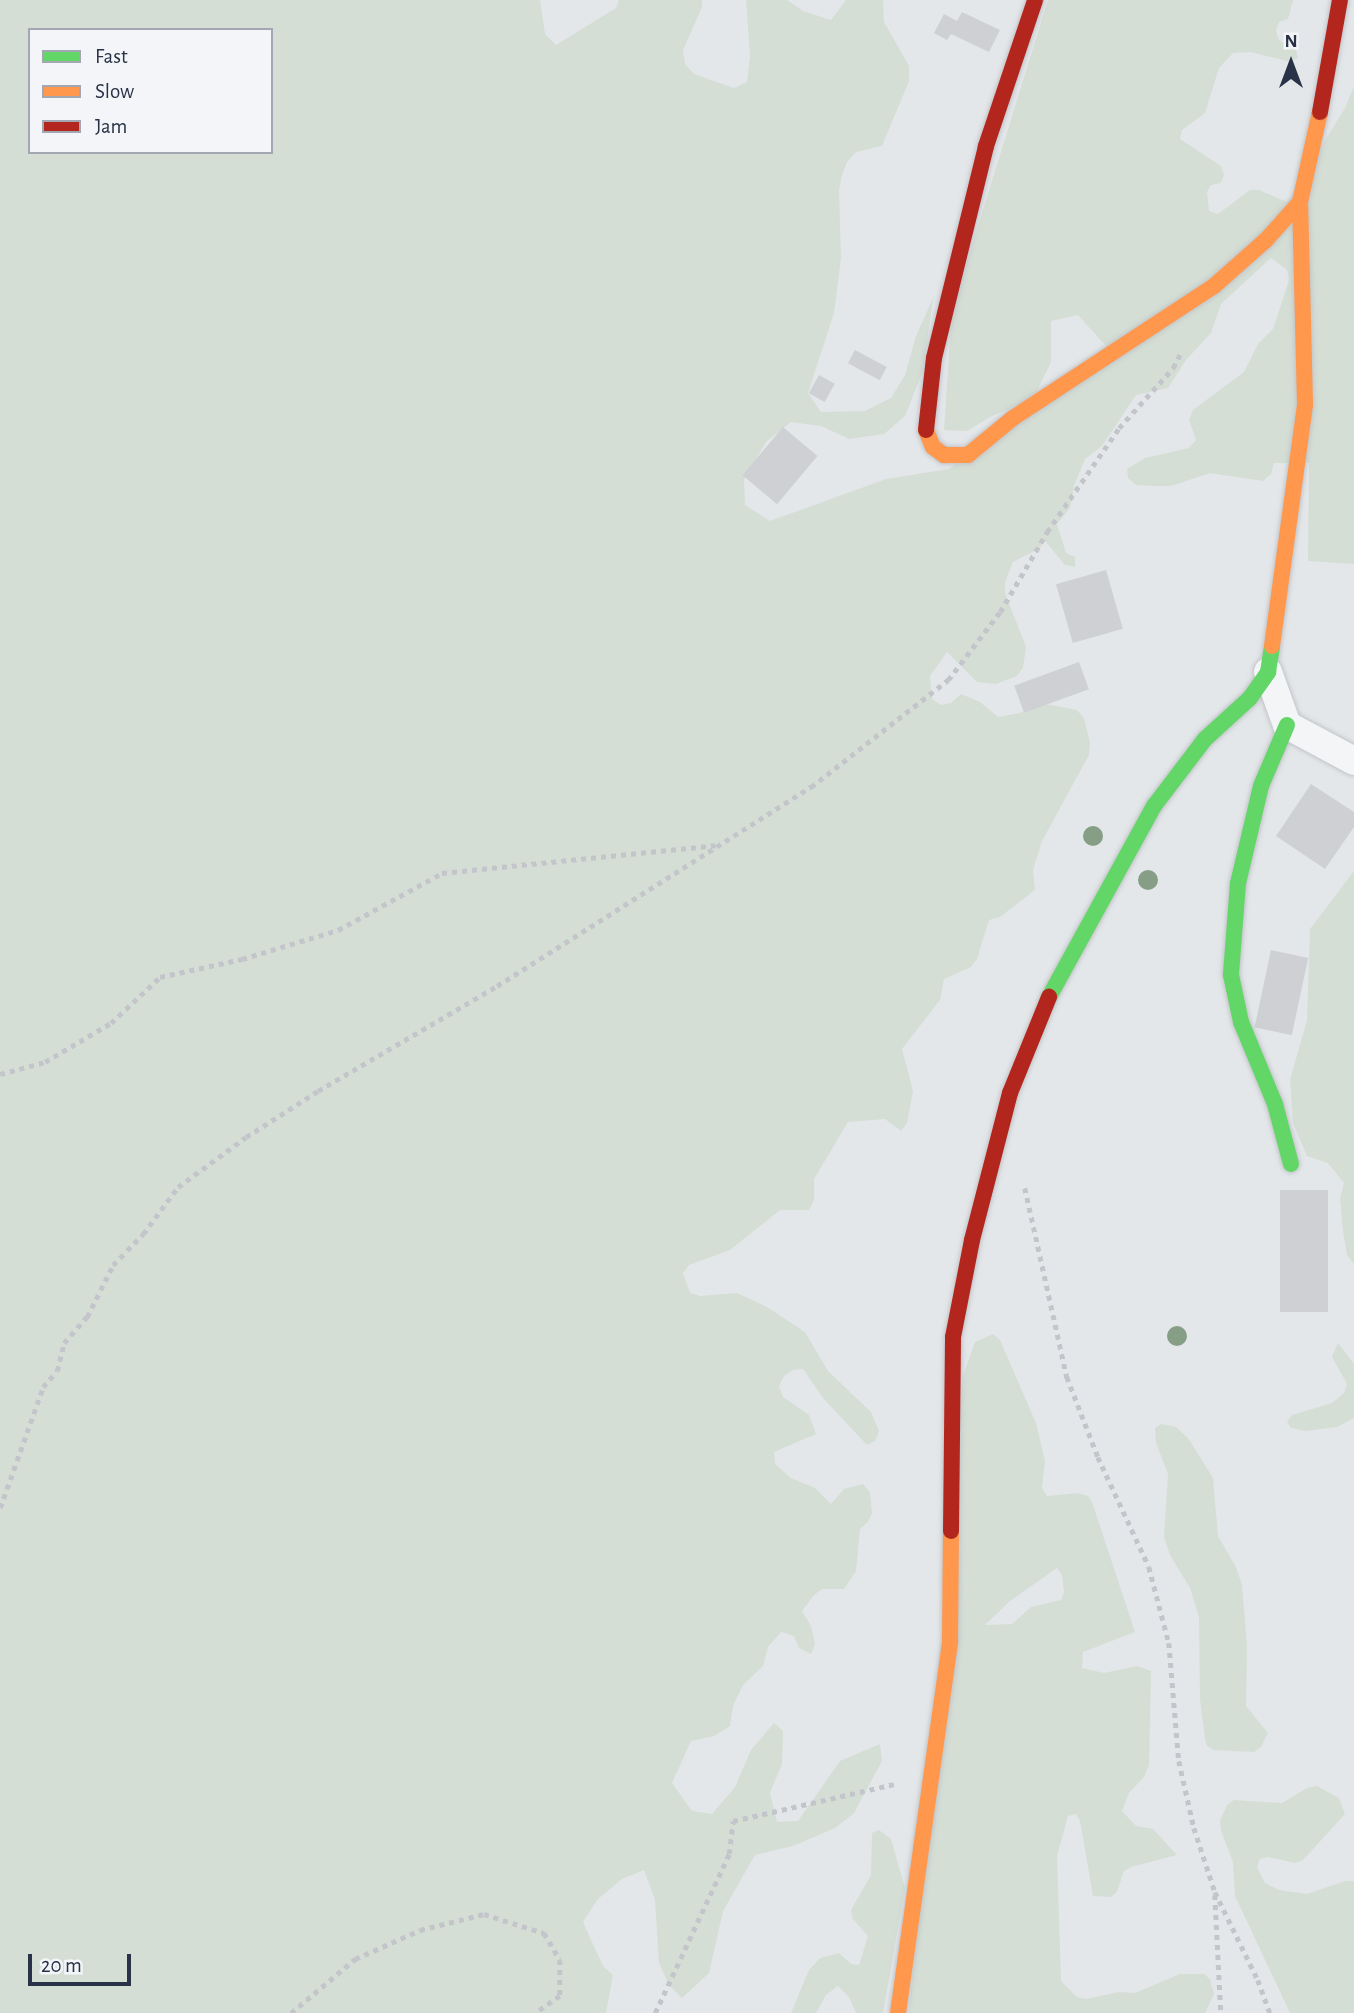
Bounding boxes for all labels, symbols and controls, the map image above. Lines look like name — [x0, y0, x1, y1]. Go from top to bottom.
legend — [28, 28, 273, 154]
north arrow — [1256, 28, 1326, 98]
text: N — [1284, 32, 1298, 51]
text: Fast — [95, 46, 128, 67]
text: Slow — [95, 81, 134, 102]
text: Jam — [95, 116, 127, 137]
scale bar — [32, 1940, 135, 1984]
text: 20 m — [41, 1955, 82, 1976]

